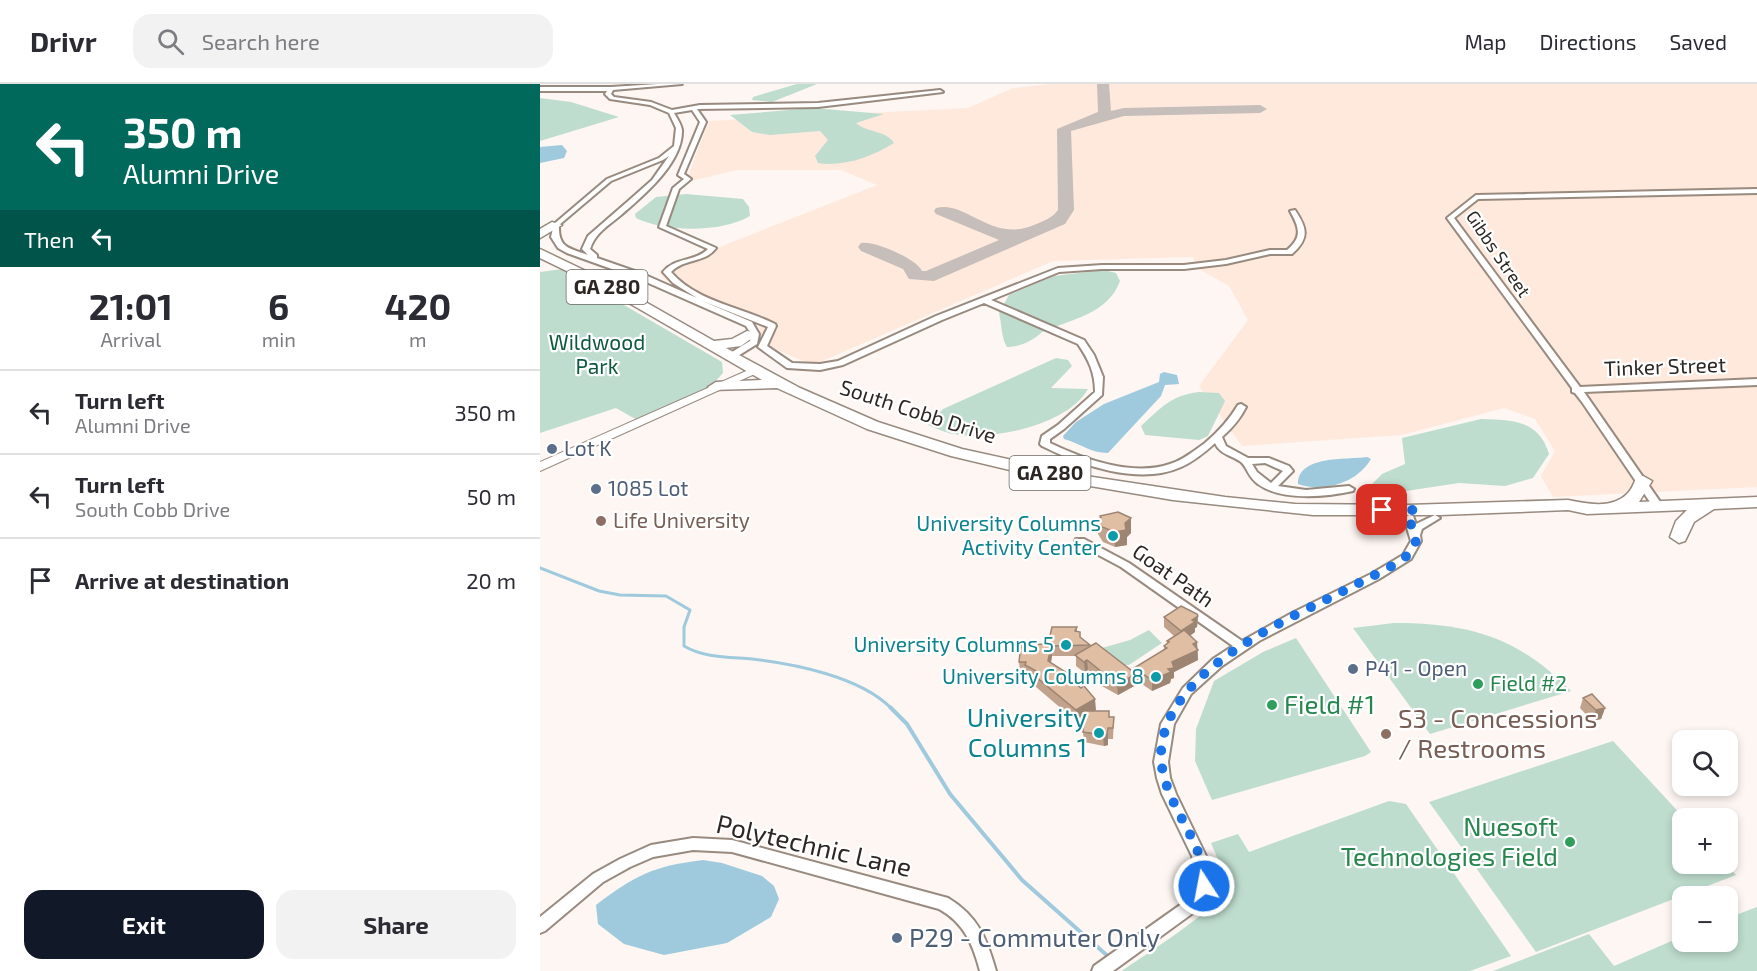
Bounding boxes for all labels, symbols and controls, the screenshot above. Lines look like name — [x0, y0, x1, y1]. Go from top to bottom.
search box — [133, 14, 553, 68]
text: Drivr — [30, 24, 97, 58]
icon: search — [154, 25, 187, 58]
text: Search here — [202, 28, 320, 54]
text: Map — [1464, 29, 1507, 54]
text: Directions — [1540, 29, 1636, 54]
text: Saved — [1669, 29, 1727, 54]
text: 350 m — [123, 106, 243, 156]
icon: left — [24, 108, 102, 186]
text: Alumni Drive — [123, 157, 279, 189]
street label: Gibbs Street — [1462, 206, 1536, 301]
icon: left — [86, 222, 119, 255]
text: Then — [24, 226, 74, 252]
road number: GA 280 — [566, 270, 647, 304]
text: 21:01 — [89, 284, 173, 327]
text: 6 — [268, 284, 289, 327]
text: 420 — [385, 284, 451, 327]
text: Arrival — [100, 327, 161, 351]
text: min — [262, 327, 296, 351]
text: m — [409, 327, 427, 351]
park label: Wildwood Park — [549, 329, 645, 378]
street label: Tinker Street — [1603, 351, 1726, 380]
street label: South Cobb Drive — [837, 374, 1000, 448]
text: Turn left — [75, 387, 164, 413]
icon: left — [24, 396, 57, 429]
text: 350 m — [455, 399, 516, 425]
text: Alumni Drive — [75, 413, 191, 437]
place label: Lot K — [564, 435, 612, 460]
marker: Lot K — [545, 442, 559, 456]
road number: GA 280 — [1010, 456, 1090, 490]
text: Turn left — [75, 471, 164, 497]
place label: 1085 Lot — [608, 475, 688, 500]
icon: left — [24, 480, 57, 513]
marker: 1085 Lot — [589, 482, 603, 496]
text: 50 m — [467, 483, 516, 509]
pin — [1356, 484, 1407, 535]
icon: arrive — [1365, 493, 1398, 526]
text: South Cobb Drive — [75, 497, 230, 521]
place label: Life University — [613, 507, 750, 532]
place label: University Columns Activity Center — [916, 510, 1102, 559]
marker: Life University — [594, 514, 608, 528]
marker: University Columns Activity Center — [1106, 529, 1120, 543]
street label: Goat Path — [1128, 538, 1219, 612]
icon: arrive — [24, 564, 57, 597]
text: Arrive at destination — [75, 567, 289, 593]
text: 20 m — [466, 567, 516, 593]
place label: University Columns 5 — [853, 631, 1054, 656]
marker: University Columns 5 — [1059, 638, 1073, 652]
place label: P41 - Open — [1365, 655, 1467, 680]
marker: P41 - Open — [1346, 662, 1360, 676]
place label: University Columns 8 — [942, 663, 1144, 688]
marker: University Columns 8 — [1149, 670, 1163, 684]
place label: Field #2 — [1490, 670, 1567, 695]
marker: Field #2 — [1471, 677, 1485, 691]
place label: Field #1 — [1284, 688, 1375, 719]
marker: Field #1 — [1265, 698, 1279, 712]
place label: University Columns 1 — [967, 701, 1087, 762]
place label: S3 - Concessions / Restrooms — [1398, 702, 1597, 763]
marker: University Columns 1 — [1092, 726, 1106, 740]
marker: S3 - Concessions / Restrooms — [1379, 727, 1393, 741]
map controls — [1672, 730, 1738, 952]
button: search — [1672, 730, 1738, 796]
street label: Polytechnic Lane — [714, 807, 915, 882]
button: + — [1672, 808, 1738, 874]
place label: Nuesoft Technologies Field — [1341, 810, 1558, 871]
marker: Nuesoft Technologies Field — [1563, 835, 1577, 849]
position arrow — [1172, 854, 1236, 918]
button: − — [1672, 886, 1738, 952]
button: Exit — [24, 890, 264, 959]
button: Share — [276, 890, 516, 959]
place label: P29 - Commuter Only — [909, 921, 1160, 952]
marker: P29 - Commuter Only — [890, 931, 904, 945]

